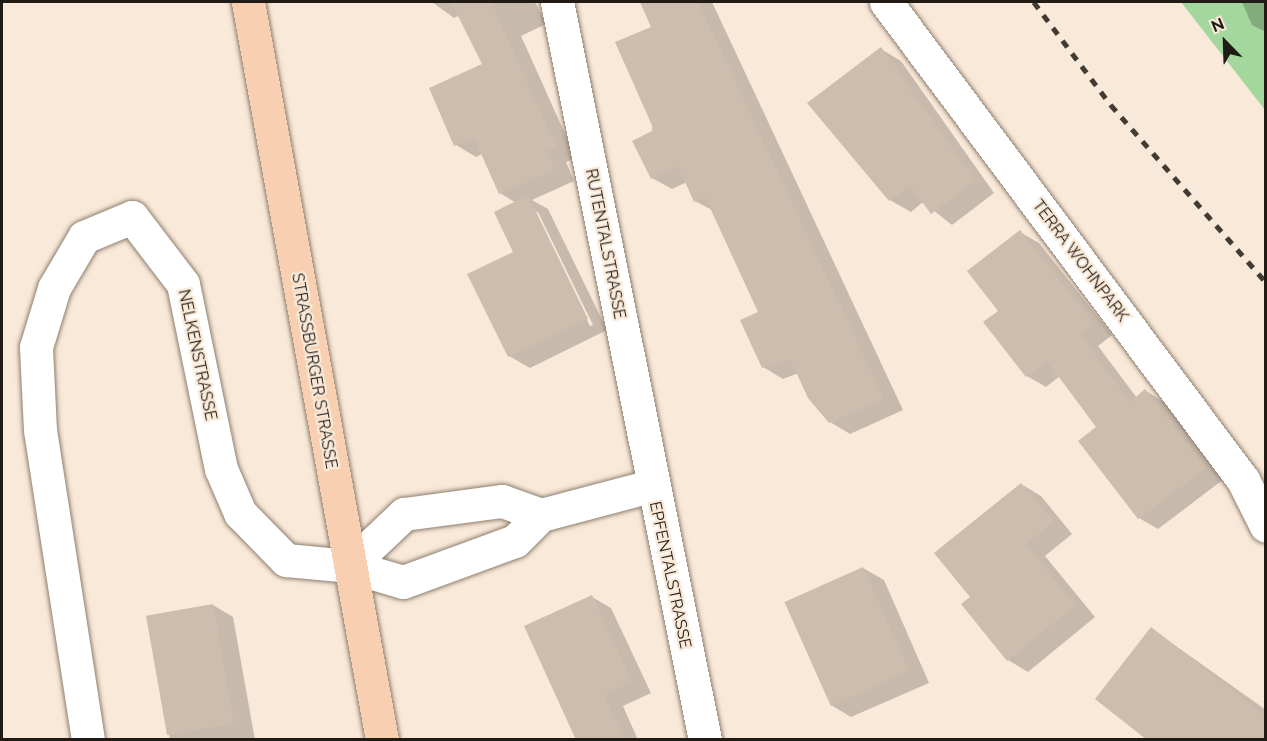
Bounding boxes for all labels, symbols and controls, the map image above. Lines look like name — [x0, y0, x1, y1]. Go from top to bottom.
north arrow — [1195, 12, 1255, 72]
text: N — [1208, 14, 1227, 36]
street label: RUTENTALSTRASSE — [581, 167, 629, 321]
street label: TERRA WOHNPARK — [1028, 196, 1132, 326]
street label: STRASSBURGER STRASSE — [287, 272, 341, 470]
street label: NELKENSTRASSE — [174, 288, 220, 422]
street label: EPFENTALSTRASSE — [645, 500, 695, 650]

